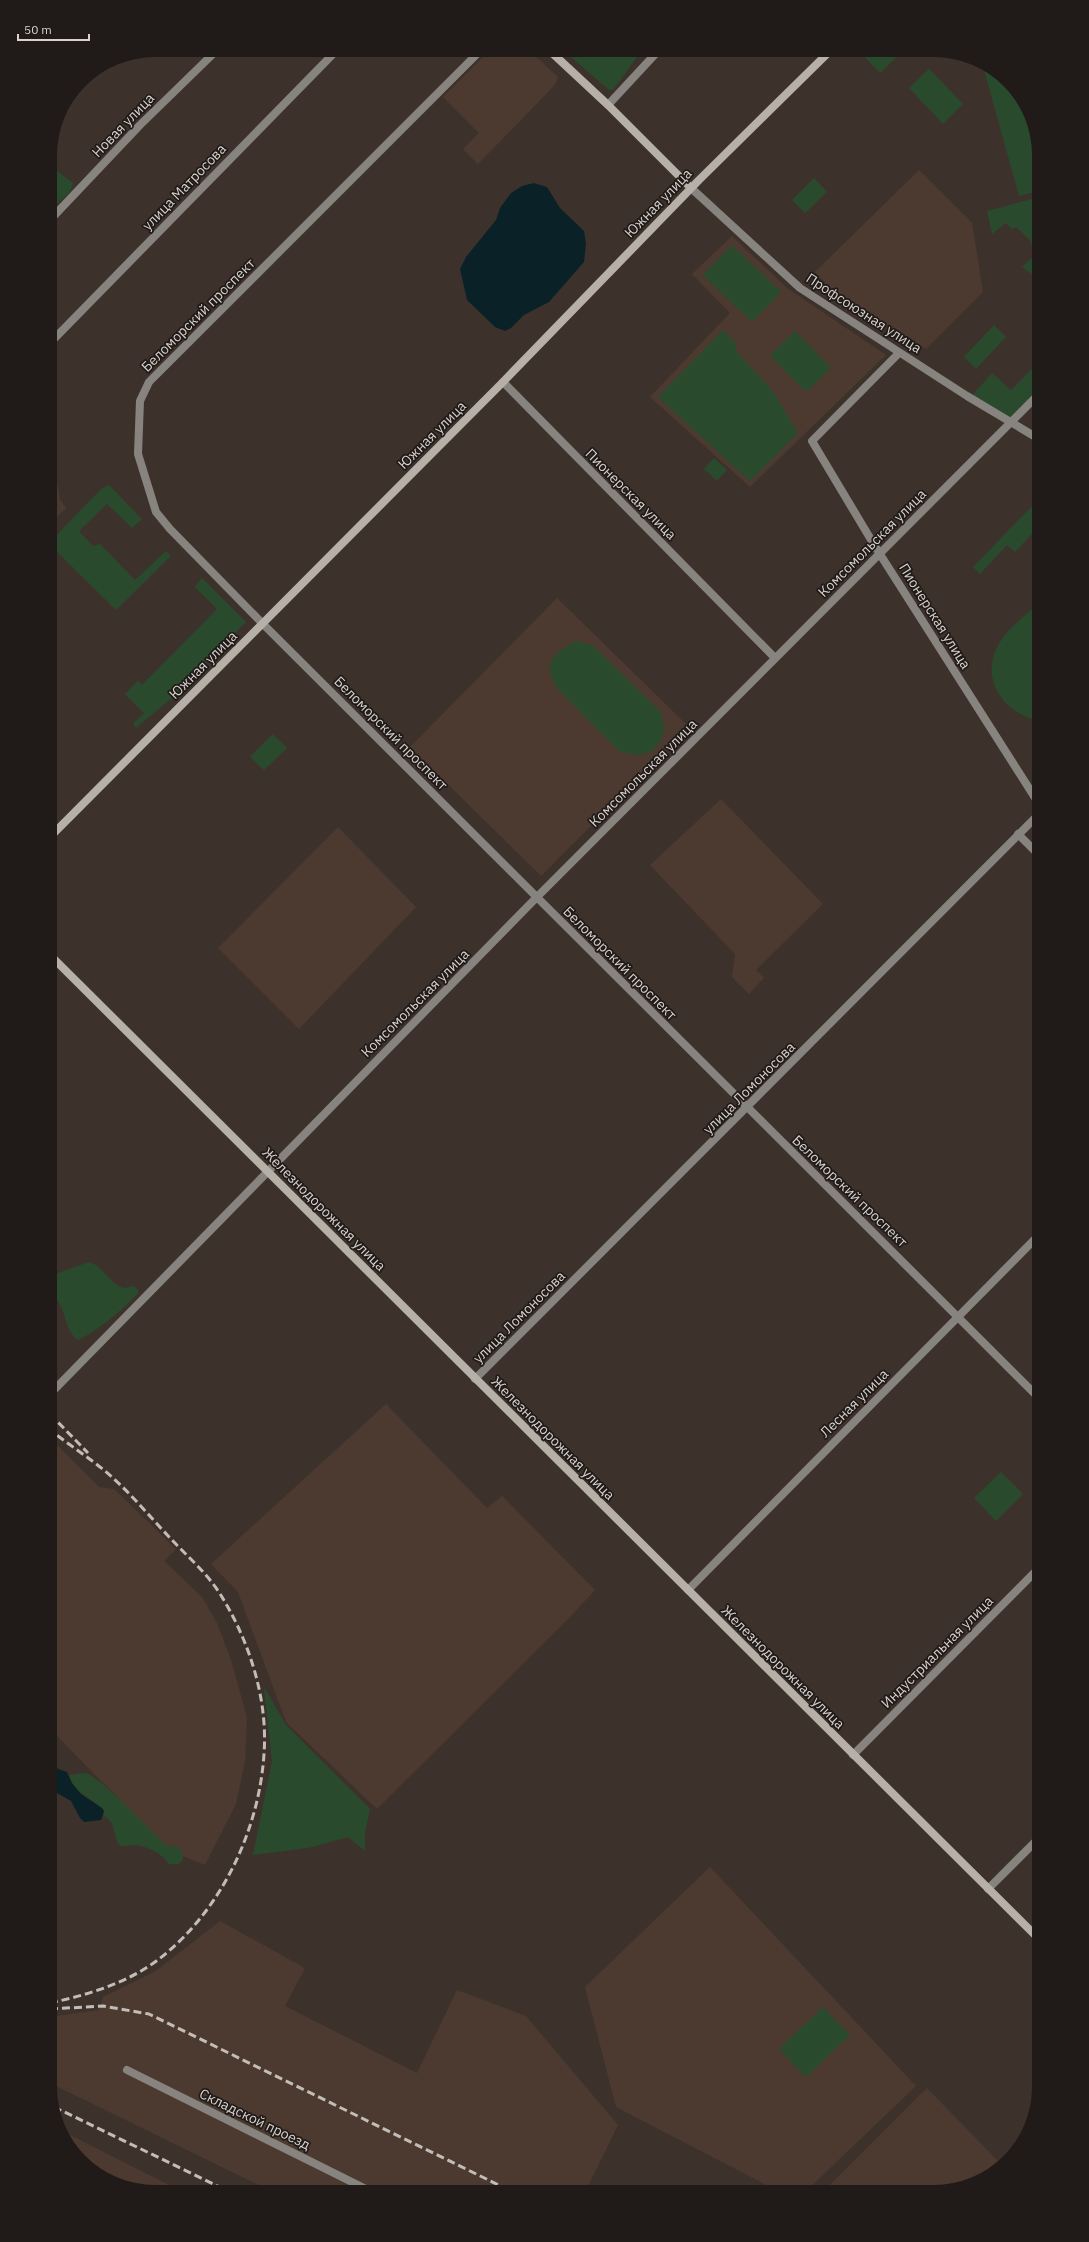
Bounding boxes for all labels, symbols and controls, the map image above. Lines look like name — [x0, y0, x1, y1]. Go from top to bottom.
scale bar — [18, 16, 89, 42]
text: 50 m — [24, 22, 52, 37]
street label: Новая улица — [88, 89, 159, 161]
street label: улица Матросова — [138, 140, 230, 234]
street label: Южная улица — [620, 164, 696, 241]
street label: Беломорский проспект — [137, 254, 259, 376]
street label: Профсоюзная улица — [803, 269, 926, 357]
street label: Южная улица — [394, 397, 470, 473]
street label: Пионерская улица — [582, 445, 681, 544]
street label: Комсомольская улица — [814, 485, 930, 601]
street label: Пионерская улица — [895, 560, 975, 673]
street label: Южная улица — [165, 627, 241, 703]
street label: Беломорский проспект — [330, 672, 452, 794]
street label: Комсомольская улица — [585, 715, 701, 831]
street label: Беломорский проспект — [559, 902, 681, 1024]
street label: Комсомольская улица — [357, 945, 473, 1061]
street label: улица Ломоносова — [699, 1038, 799, 1138]
street label: Беломорский проспект — [789, 1131, 912, 1251]
street label: Железнодорожная улица — [258, 1143, 390, 1275]
street label: улица Ломоносова — [469, 1267, 569, 1367]
street label: Лесная улица — [816, 1365, 892, 1441]
street label: Железнодорожная улица — [487, 1372, 619, 1504]
street label: Индустриальная улица — [877, 1592, 997, 1712]
street label: Железнодорожная улица — [717, 1601, 849, 1733]
street label: Складской проезд — [196, 2084, 314, 2154]

